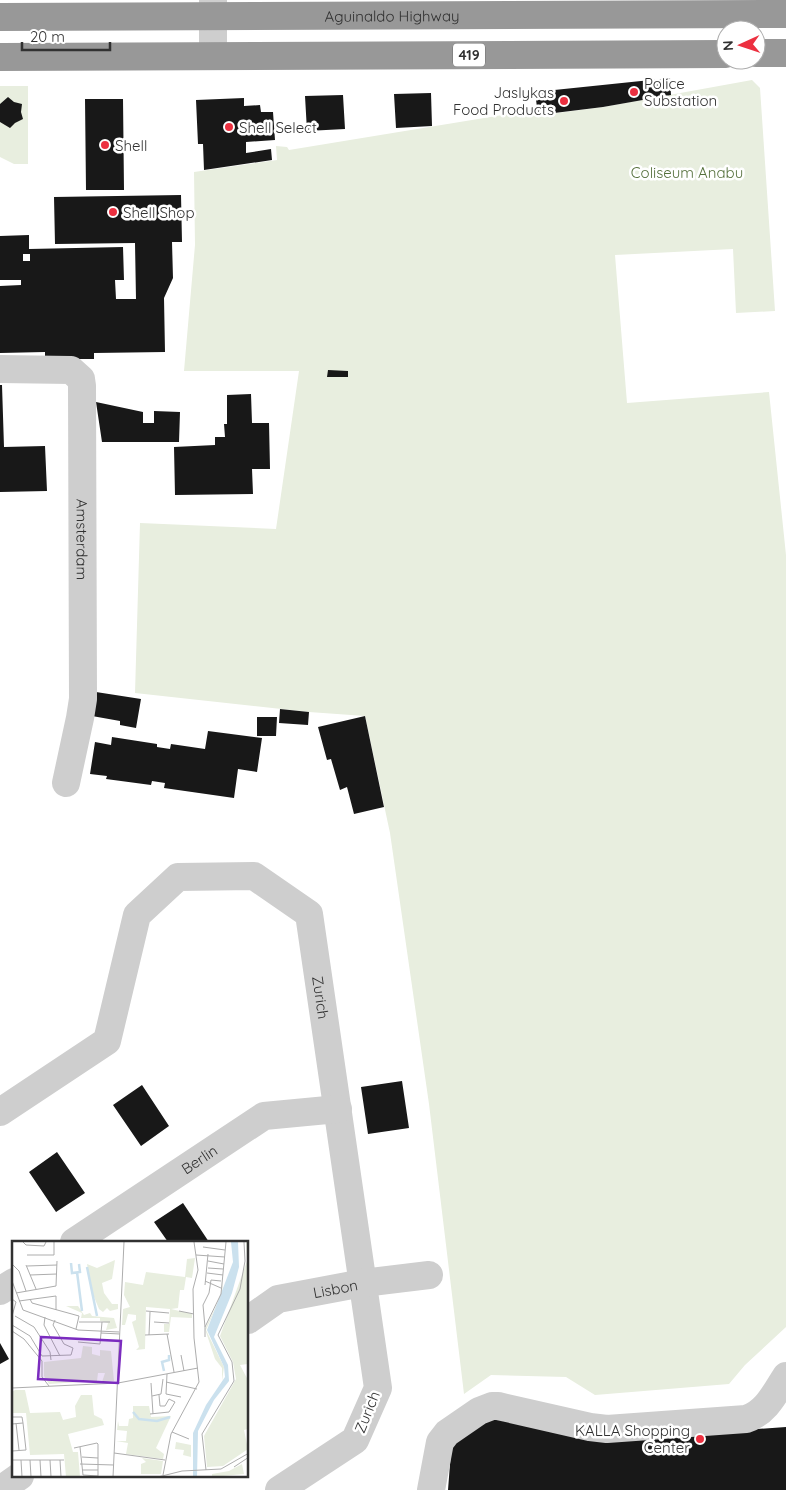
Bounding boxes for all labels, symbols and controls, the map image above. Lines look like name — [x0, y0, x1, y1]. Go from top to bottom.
street label: Aguinaldo Highway — [324, 6, 460, 25]
scale bar — [22, 20, 110, 52]
north arrow — [716, 20, 766, 70]
text: 20 m — [30, 27, 65, 46]
text: N — [719, 40, 737, 51]
road number: 419 — [453, 44, 485, 66]
place label: Police Substation — [644, 74, 717, 110]
place label: Jaslykas Food Products — [453, 83, 554, 119]
marker: Police Substation — [628, 86, 640, 98]
marker: Jaslykas Food Products — [558, 95, 570, 107]
place label: Shell Select — [239, 118, 317, 137]
marker: Shell Select — [223, 121, 235, 133]
place label: Shell — [115, 136, 147, 155]
marker: Shell — [99, 139, 111, 151]
park label: Coliseum Anabu — [631, 163, 743, 182]
place label: Shell Shop — [123, 203, 195, 222]
marker: Shell Shop — [107, 206, 119, 218]
street label: Amsterdam — [73, 499, 92, 580]
street label: Zurich — [309, 975, 334, 1020]
street label: Berlin — [177, 1140, 221, 1178]
inset map — [12, 1241, 249, 1478]
street label: Lisbon — [311, 1275, 359, 1302]
street label: Zurich — [350, 1388, 384, 1436]
place label: KALLA Shopping Center — [575, 1421, 690, 1457]
marker: KALLA Shopping Center — [694, 1433, 706, 1445]

